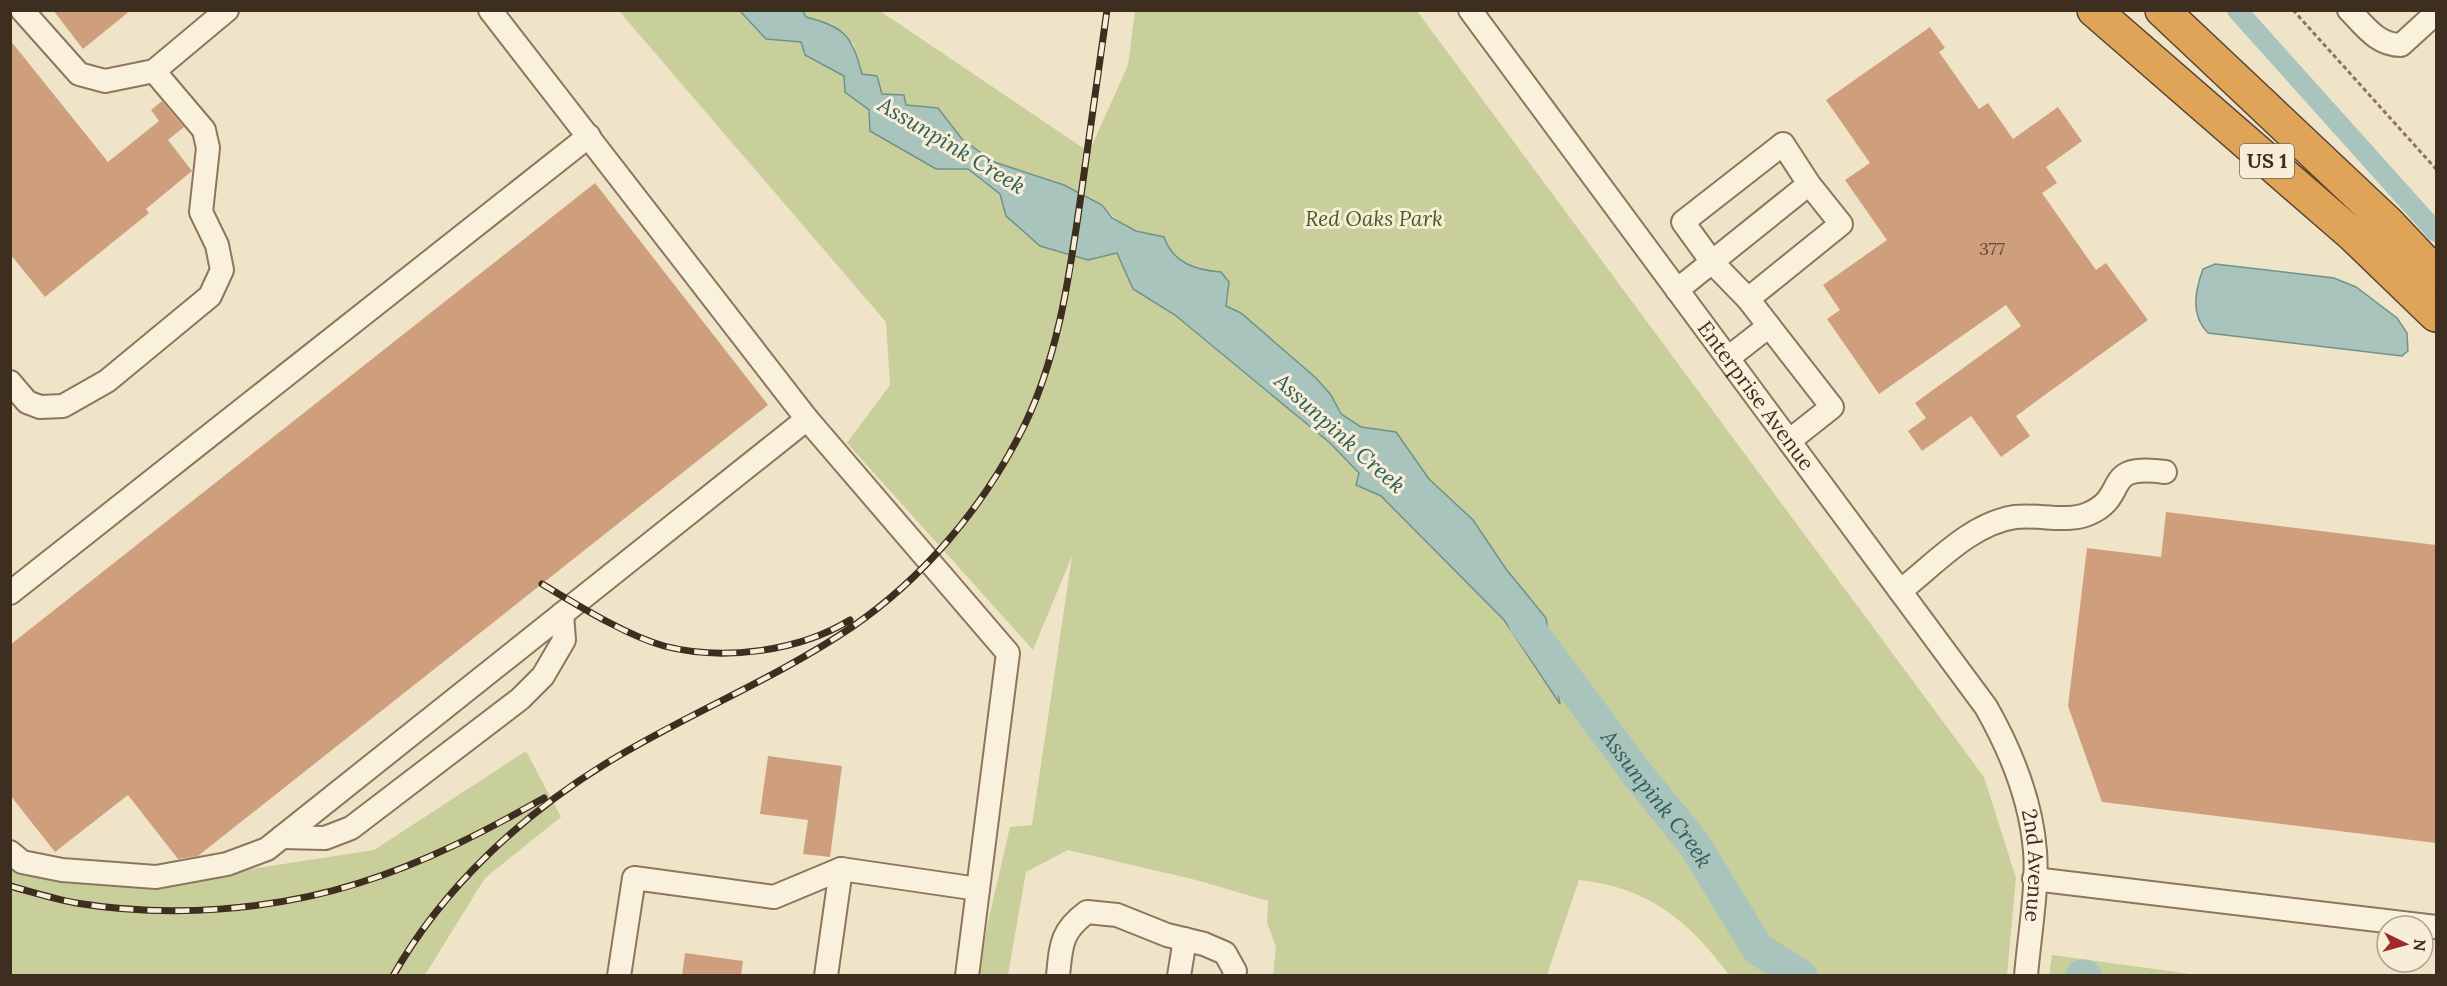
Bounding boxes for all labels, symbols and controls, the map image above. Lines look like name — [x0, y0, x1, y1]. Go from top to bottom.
water label: Assunpink Creek — [872, 90, 1031, 200]
road number: US 1 — [2240, 144, 2294, 178]
park label: Red Oaks Park — [1305, 205, 1443, 232]
house number: 377 — [1979, 237, 2005, 260]
street label: Enterprise Avenue — [1692, 315, 1820, 476]
water label: Assunpink Creek — [1268, 366, 1411, 499]
water label: Assunpink Creek — [1595, 723, 1719, 873]
street label: 2nd Avenue — [2016, 806, 2050, 924]
north arrow — [2375, 914, 2435, 974]
text: N — [2409, 938, 2430, 952]

